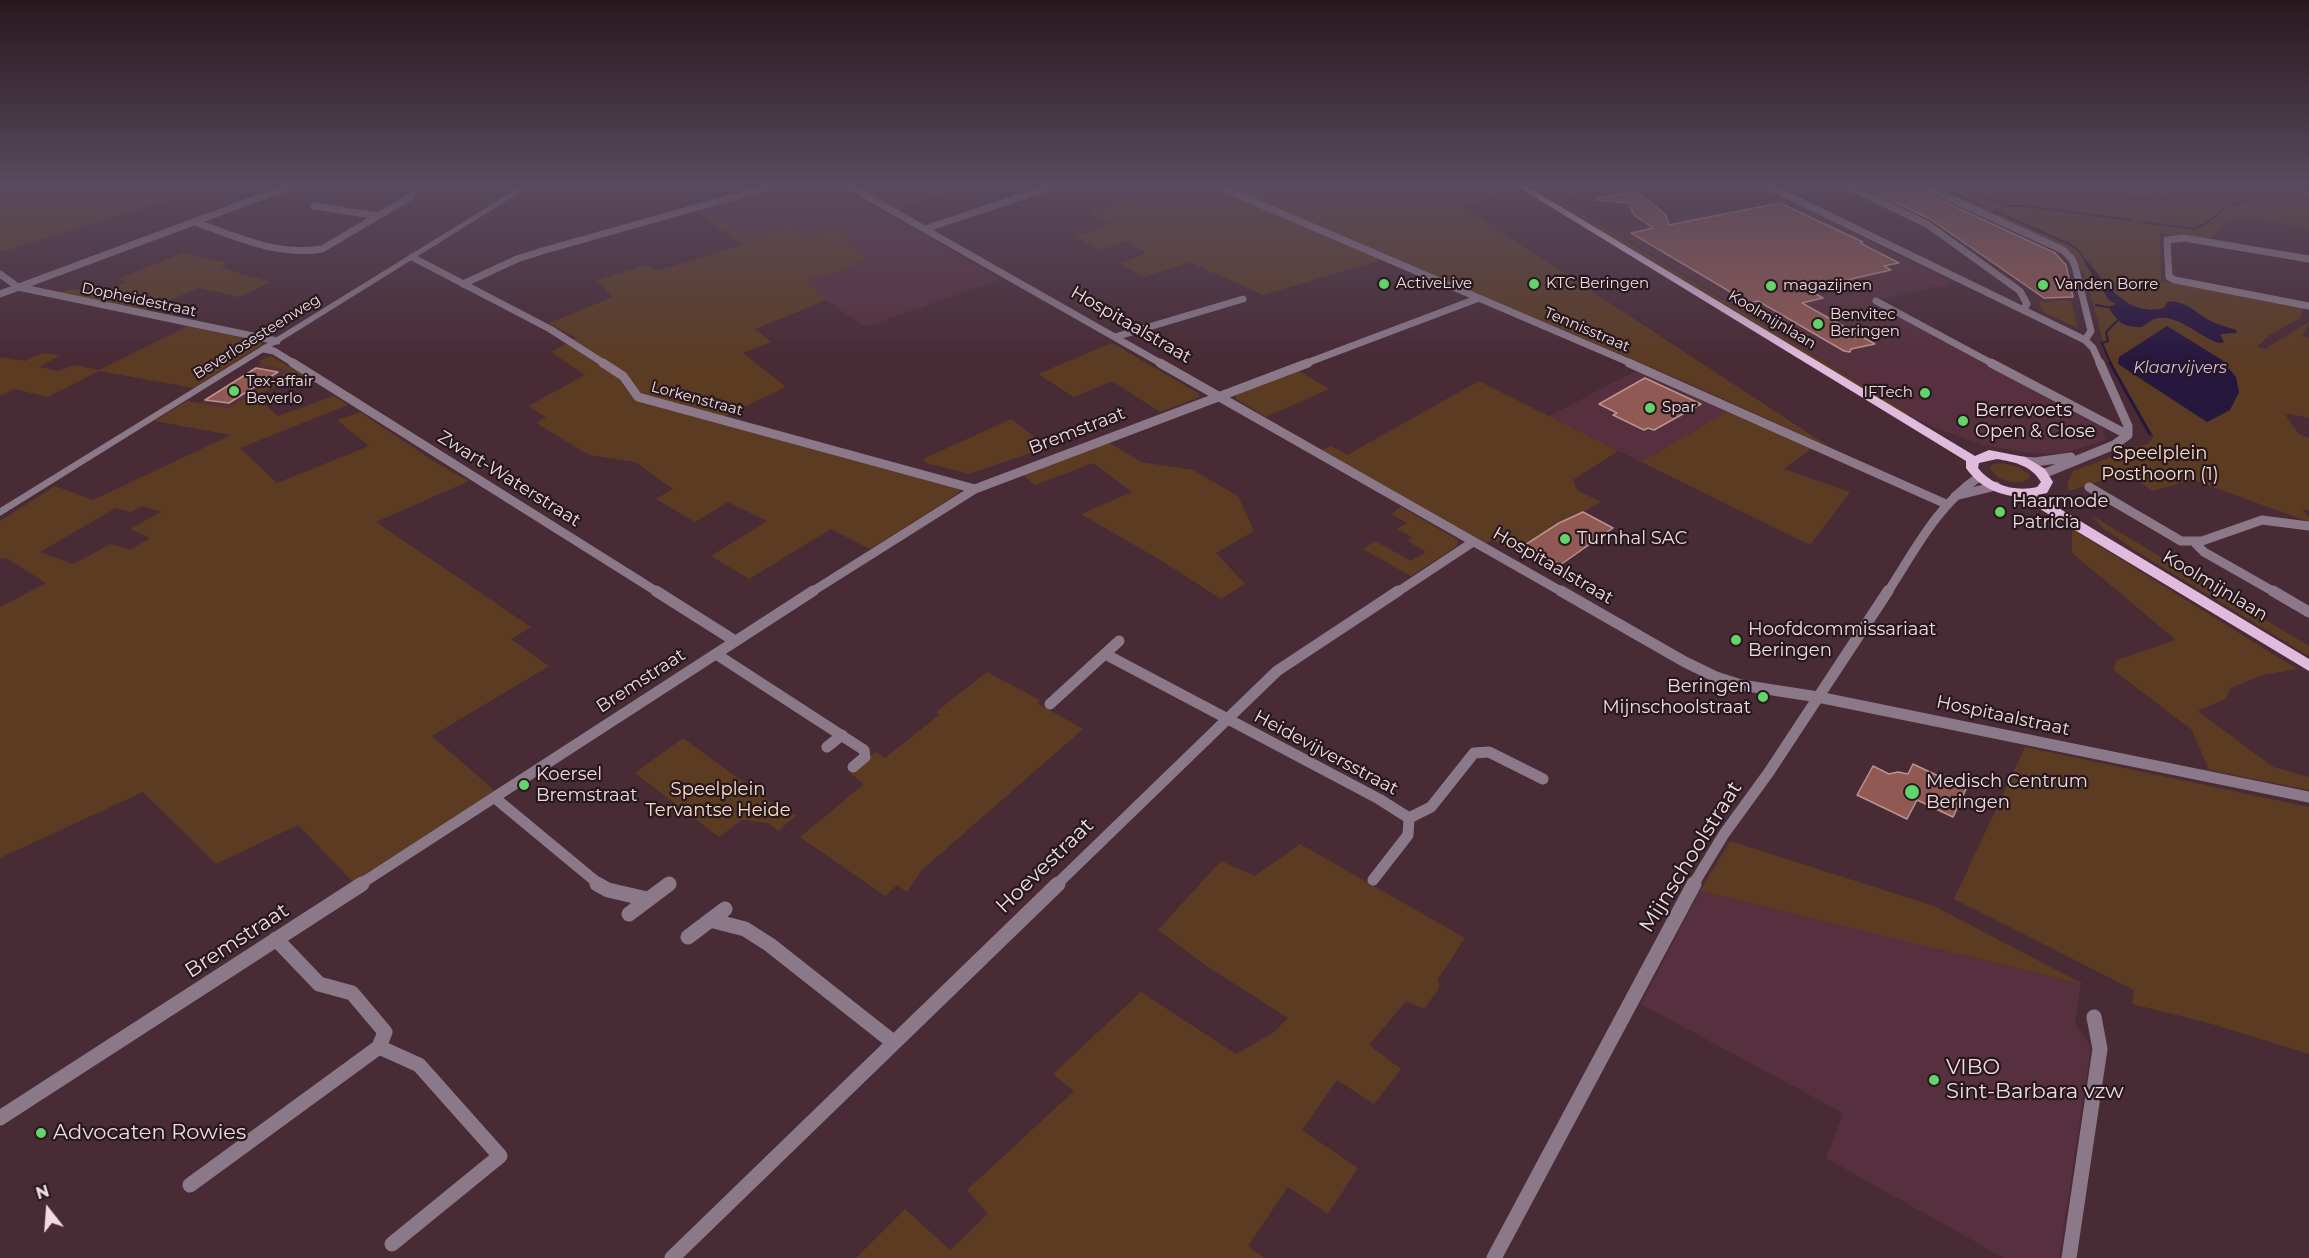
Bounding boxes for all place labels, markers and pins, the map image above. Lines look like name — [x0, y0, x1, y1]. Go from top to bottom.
place label: ActiveLive — [1396, 275, 1472, 293]
place label: KTC Beringen — [1546, 275, 1649, 293]
place label: Vanden Borre — [2055, 276, 2158, 294]
marker: ActiveLive — [1377, 277, 1391, 291]
marker: KTC Beringen — [1527, 277, 1541, 291]
place label: magazijnen — [1783, 277, 1872, 295]
marker: Vanden Borre — [2036, 278, 2050, 292]
marker: magazijnen — [1764, 279, 1778, 293]
place label: Benvitec Beringen — [1830, 306, 1900, 341]
marker: Benvitec Beringen — [1811, 317, 1825, 331]
place label: Tex-affair Beverlo — [246, 373, 314, 408]
marker: Tex-affair Beverlo — [227, 384, 241, 398]
place label: IFTech — [1864, 384, 1913, 402]
marker: IFTech — [1918, 386, 1932, 400]
place label: Spar — [1662, 399, 1696, 417]
place label: Berrevoets Open & Close — [1975, 400, 2095, 442]
marker: Spar — [1643, 401, 1657, 415]
marker: Berrevoets Open & Close — [1956, 414, 1970, 428]
place label: Haarmode Patricia — [2012, 491, 2108, 534]
marker: Haarmode Patricia — [1993, 505, 2007, 519]
place label: Turnhal SAC — [1577, 528, 1687, 550]
marker: Turnhal SAC — [1558, 532, 1572, 546]
place label: Hoofdcommissariaat Beringen — [1748, 619, 1936, 662]
marker: Hoofdcommissariaat Beringen — [1729, 633, 1743, 647]
place label: Beringen Mijnschoolstraat — [1602, 676, 1751, 718]
marker: Beringen Mijnschoolstraat — [1756, 690, 1770, 704]
place label: Koersel Bremstraat — [536, 764, 638, 806]
place label: Medisch Centrum Beringen — [1926, 771, 2088, 814]
marker: Koersel Bremstraat — [517, 778, 531, 792]
marker: Medisch Centrum Beringen — [1903, 783, 1921, 801]
place label: VIBO Sint-Barbara vzw — [1946, 1055, 2124, 1105]
marker: VIBO Sint-Barbara vzw — [1927, 1073, 1941, 1087]
place label: Advocaten Rowies — [53, 1120, 246, 1146]
marker: Advocaten Rowies — [34, 1126, 48, 1140]

